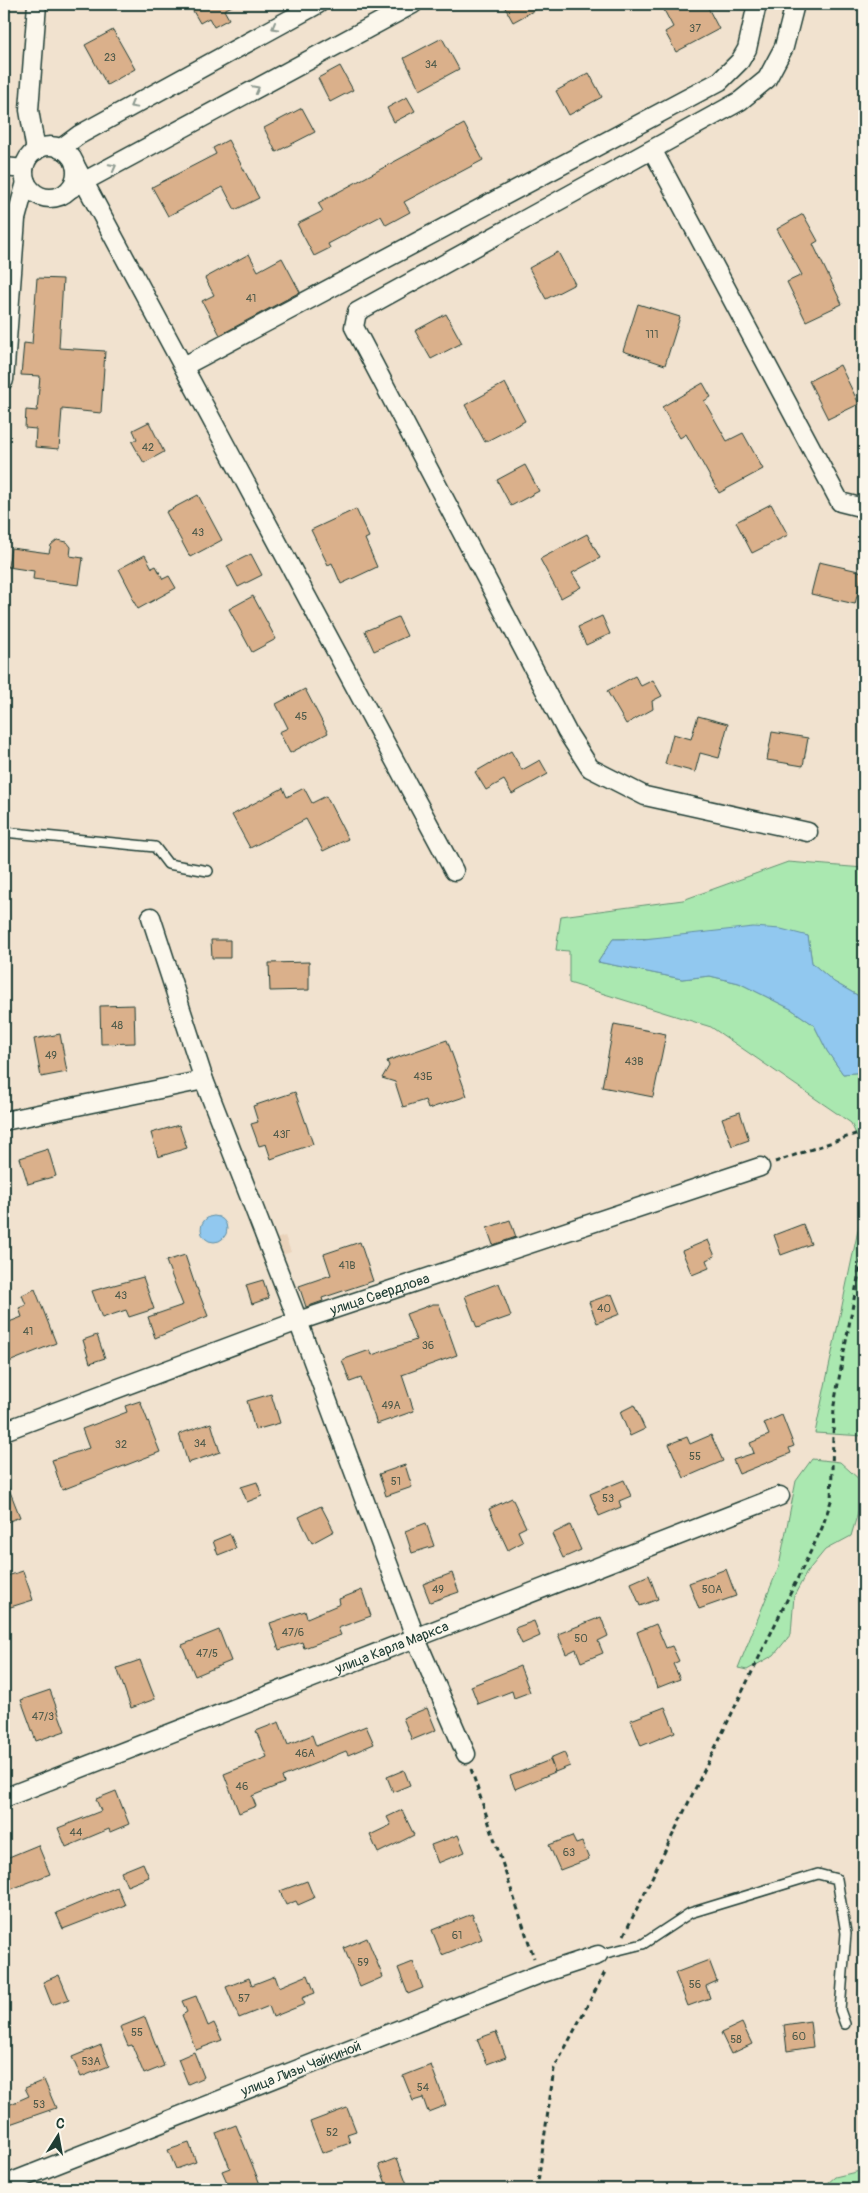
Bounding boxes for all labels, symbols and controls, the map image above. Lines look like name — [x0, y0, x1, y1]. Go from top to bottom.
one-way arrow — [272, 21, 281, 31]
house number: 37 — [689, 22, 701, 35]
house number: 23 — [104, 51, 116, 64]
house number: 34 — [425, 58, 438, 71]
one-way arrow — [251, 85, 260, 95]
one-way arrow — [129, 99, 138, 109]
one-way arrow — [108, 163, 117, 173]
house number: 41 — [246, 292, 256, 305]
house number: 111 — [646, 328, 658, 341]
house number: 42 — [142, 441, 154, 454]
house number: 43 — [192, 526, 204, 539]
house number: 45 — [295, 710, 307, 723]
house number: 48 — [111, 1019, 123, 1032]
house number: 49 — [45, 1049, 57, 1062]
house number: 43В — [625, 1055, 643, 1068]
house number: 43Б — [413, 1070, 433, 1083]
house number: 43Г — [273, 1128, 291, 1141]
house number: 41В — [339, 1259, 355, 1272]
street label: улица Свердлова — [327, 1270, 432, 1319]
house number: 43 — [115, 1289, 127, 1302]
house number: 40 — [597, 1302, 611, 1315]
house number: 41 — [23, 1325, 33, 1338]
house number: 36 — [422, 1339, 434, 1352]
house number: 49А — [381, 1399, 401, 1412]
house number: 34 — [194, 1437, 207, 1450]
house number: 32 — [115, 1438, 127, 1451]
house number: 55 — [689, 1450, 701, 1463]
house number: 51 — [391, 1475, 401, 1488]
house number: 53 — [602, 1492, 614, 1505]
house number: 49 — [432, 1583, 444, 1596]
house number: 50А — [702, 1583, 722, 1596]
street label: улица Карла Маркса — [332, 1618, 451, 1678]
house number: 47/6 — [282, 1626, 304, 1639]
house number: 50 — [574, 1632, 588, 1645]
house number: 47/5 — [196, 1647, 218, 1660]
house number: 47/3 — [32, 1710, 54, 1723]
house number: 46А — [295, 1747, 315, 1760]
house number: 46 — [236, 1780, 248, 1793]
house number: 44 — [70, 1826, 83, 1839]
house number: 63 — [563, 1846, 575, 1859]
house number: 61 — [452, 1929, 462, 1942]
house number: 59 — [357, 1956, 369, 1969]
house number: 56 — [689, 1978, 701, 1991]
house number: 57 — [238, 1992, 250, 2005]
house number: 55 — [131, 2026, 143, 2039]
house number: 60 — [792, 2030, 806, 2043]
house number: 58 — [730, 2033, 742, 2046]
street label: улица Лизы Чайкиной — [238, 2037, 364, 2100]
house number: 53А — [81, 2055, 101, 2068]
house number: 54 — [417, 2081, 430, 2094]
house number: 53 — [33, 2098, 45, 2111]
north arrow — [32, 2110, 82, 2160]
text: С — [55, 2115, 67, 2133]
house number: 52 — [326, 2126, 338, 2139]

